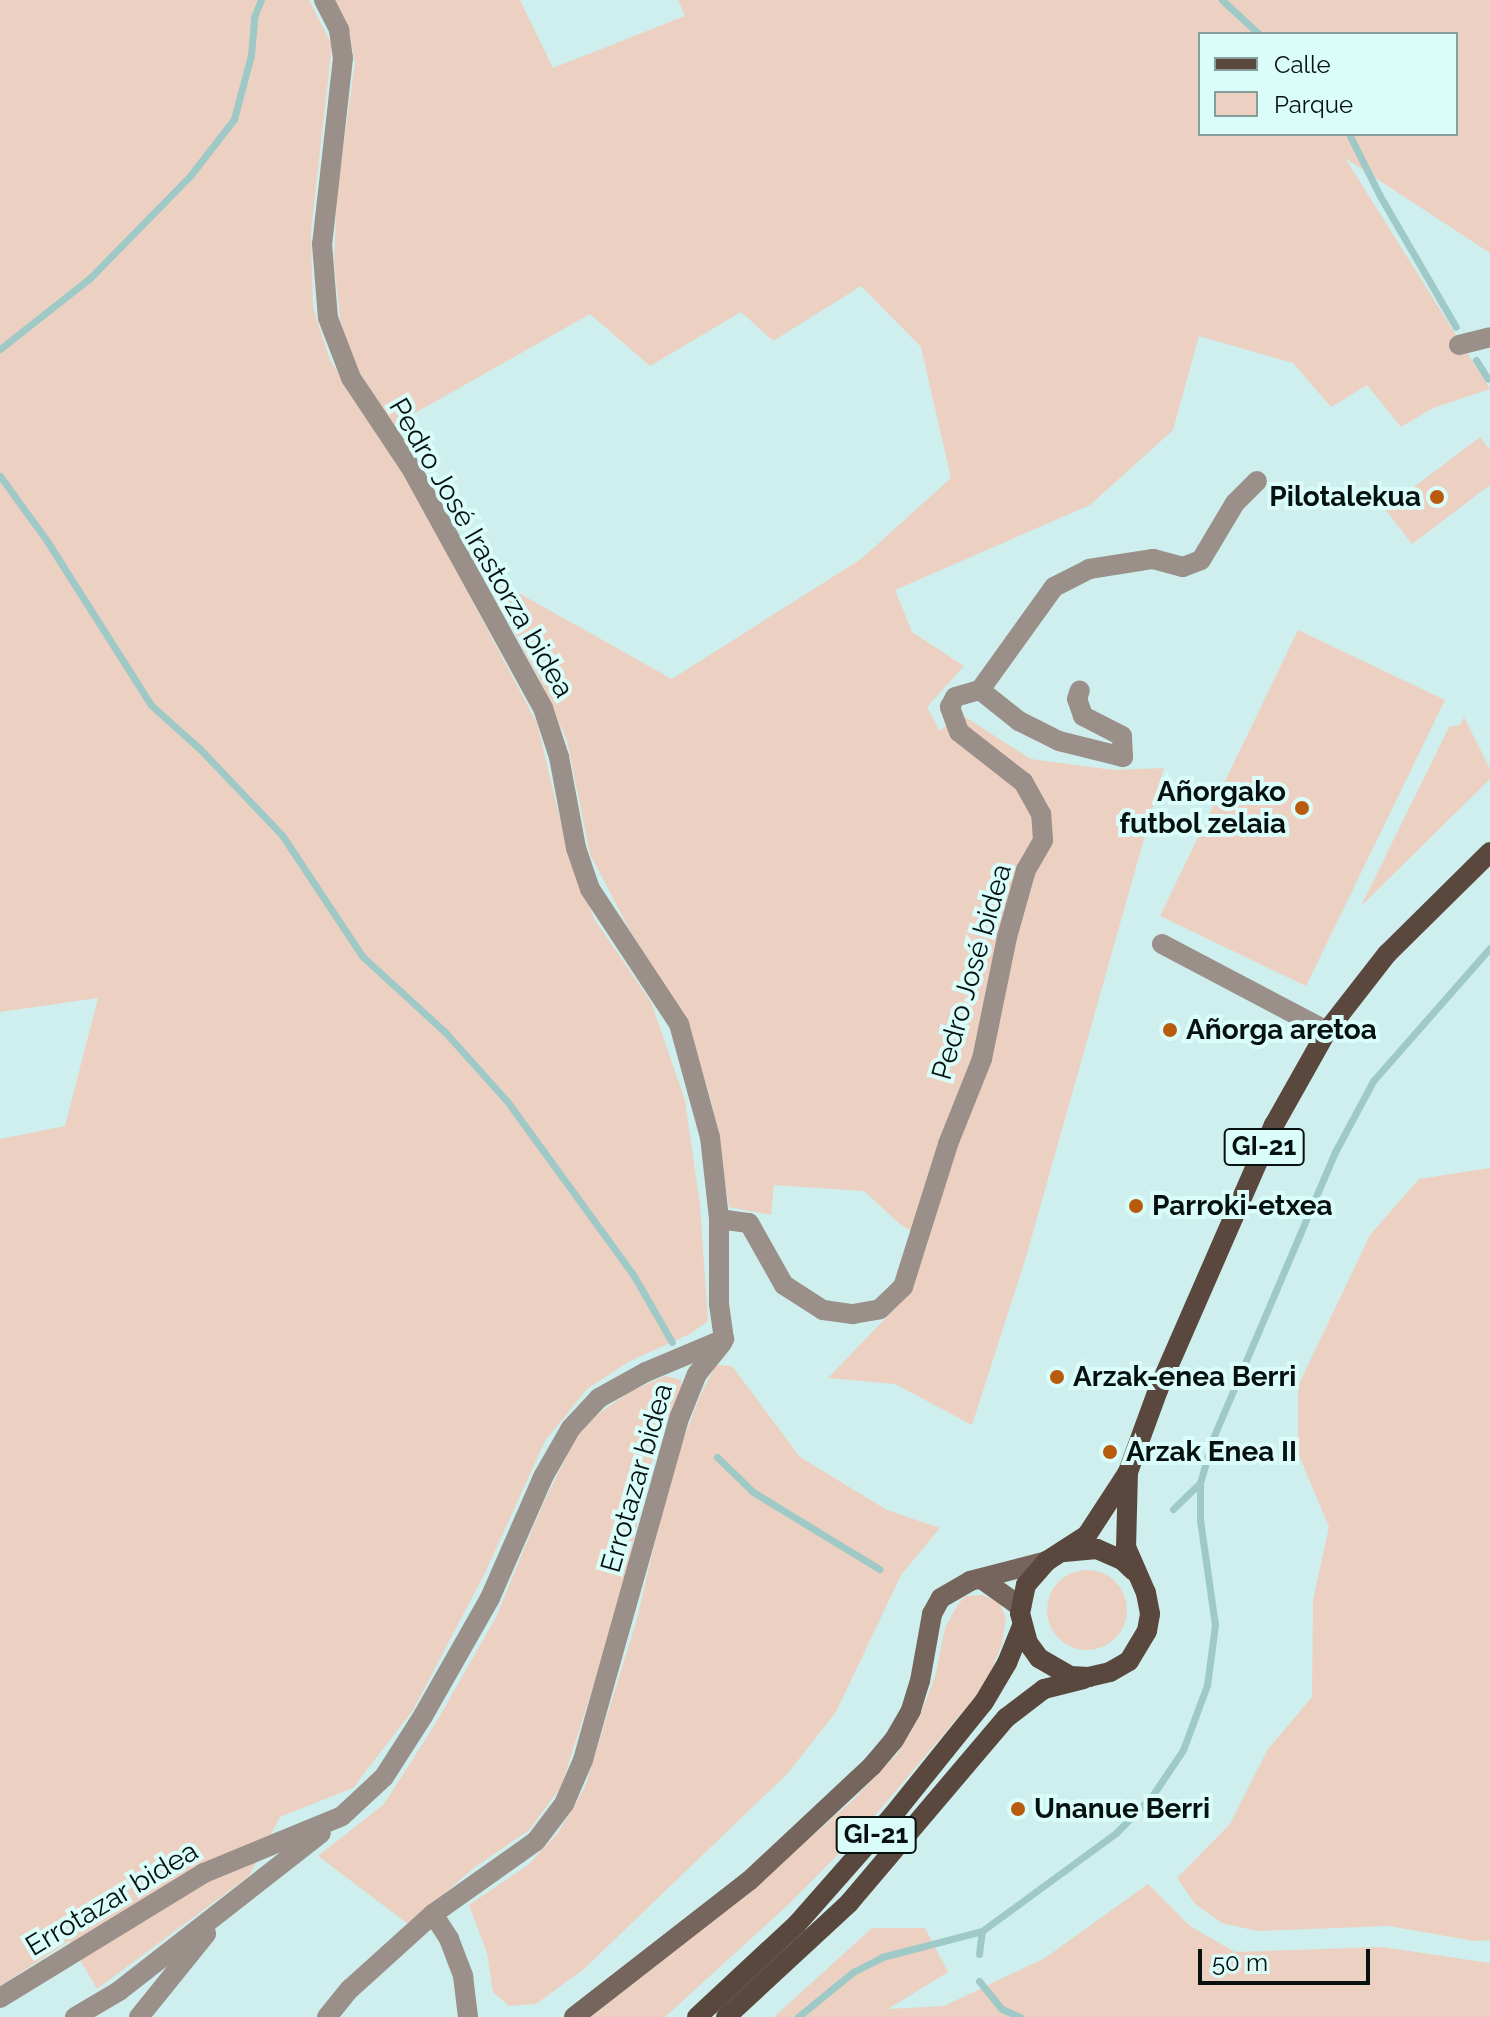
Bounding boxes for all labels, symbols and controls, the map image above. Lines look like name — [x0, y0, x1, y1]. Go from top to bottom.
legend — [1198, 32, 1458, 136]
text: Calle — [1274, 50, 1331, 79]
text: Parque — [1274, 90, 1353, 119]
street label: Pedro José Irastorza bidea — [381, 392, 581, 704]
place label: Pilotalekua — [1269, 480, 1421, 514]
marker: Pilotalekua — [1428, 488, 1446, 506]
place label: Añorgako futbol zelaia — [1119, 775, 1286, 841]
marker: Añorgako futbol zelaia — [1293, 799, 1311, 817]
street label: Pedro José bidea — [925, 860, 1019, 1084]
place label: Añorga aretoa — [1186, 1013, 1377, 1047]
marker: Añorga aretoa — [1161, 1021, 1179, 1039]
road number: GI-21 — [1222, 1125, 1306, 1169]
place label: Parroki-etxea — [1152, 1189, 1333, 1223]
marker: Parroki-etxea — [1127, 1197, 1145, 1215]
place label: Arzak-enea Berri — [1073, 1360, 1296, 1394]
marker: Arzak-enea Berri — [1048, 1368, 1066, 1386]
street label: Errotazar bidea — [594, 1379, 680, 1577]
place label: Arzak Enea II — [1126, 1435, 1297, 1469]
marker: Arzak Enea II — [1101, 1443, 1119, 1461]
place label: Unanue Berri — [1034, 1792, 1210, 1826]
marker: Unanue Berri — [1009, 1800, 1027, 1818]
road number: GI-21 — [834, 1813, 918, 1857]
street label: Errotazar bidea — [19, 1834, 205, 1964]
scale bar — [1202, 1933, 1374, 1983]
text: 50 m — [1212, 1948, 1268, 1977]

